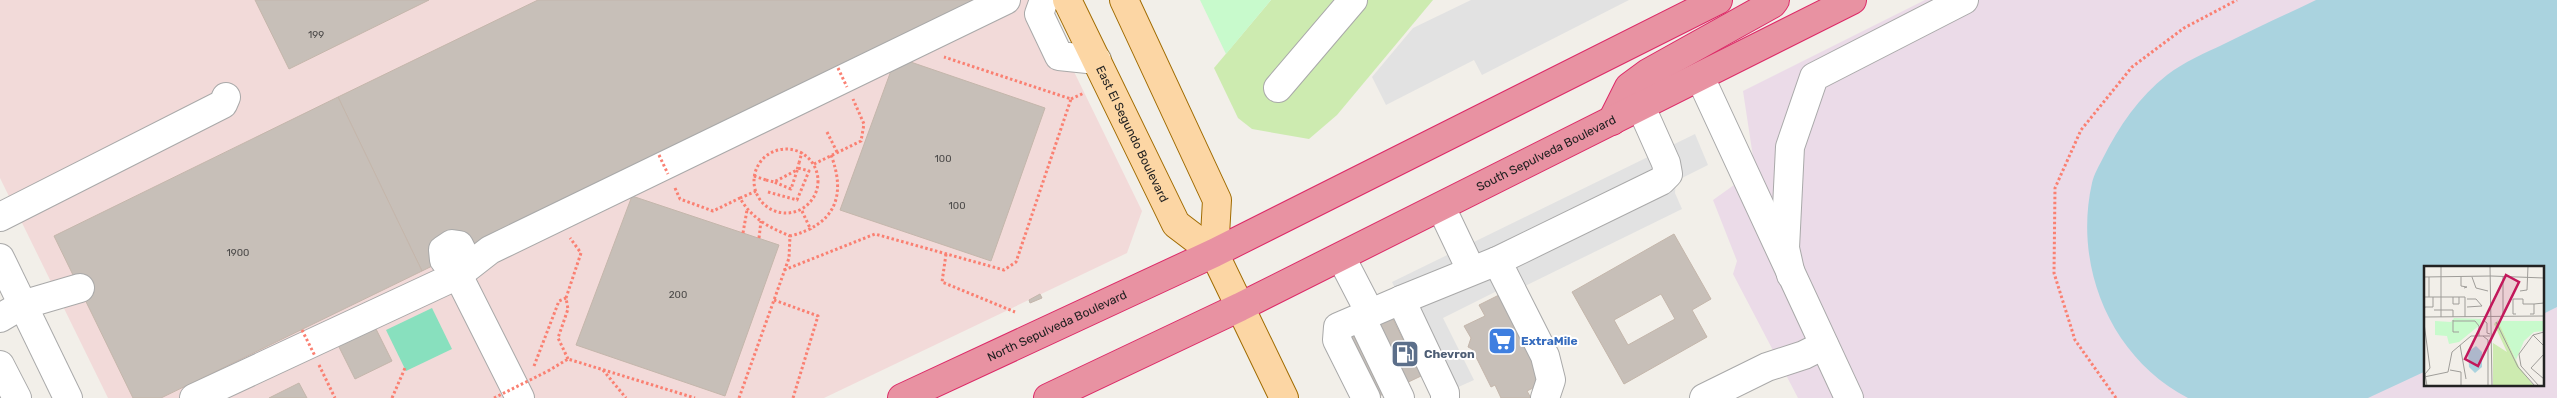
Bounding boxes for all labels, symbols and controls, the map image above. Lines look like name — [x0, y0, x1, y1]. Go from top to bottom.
house number: 199 — [308, 29, 324, 41]
street label: East El Segundo Boulevard — [1093, 64, 1171, 204]
street label: South Sepulveda Boulevard — [1474, 113, 1618, 194]
house number: 100 — [935, 153, 951, 165]
house number: 100 — [949, 200, 965, 212]
house number: 1900 — [227, 247, 249, 259]
inset map — [2424, 266, 2544, 386]
street label: North Sepulveda Boulevard — [985, 287, 1129, 364]
house number: 200 — [669, 289, 687, 301]
supermarket icon: ExtraMile — [1487, 326, 1517, 356]
place label: ExtraMile — [1521, 334, 1578, 348]
fuel station icon: Chevron — [1390, 339, 1420, 369]
place label: Chevron — [1424, 347, 1475, 361]

